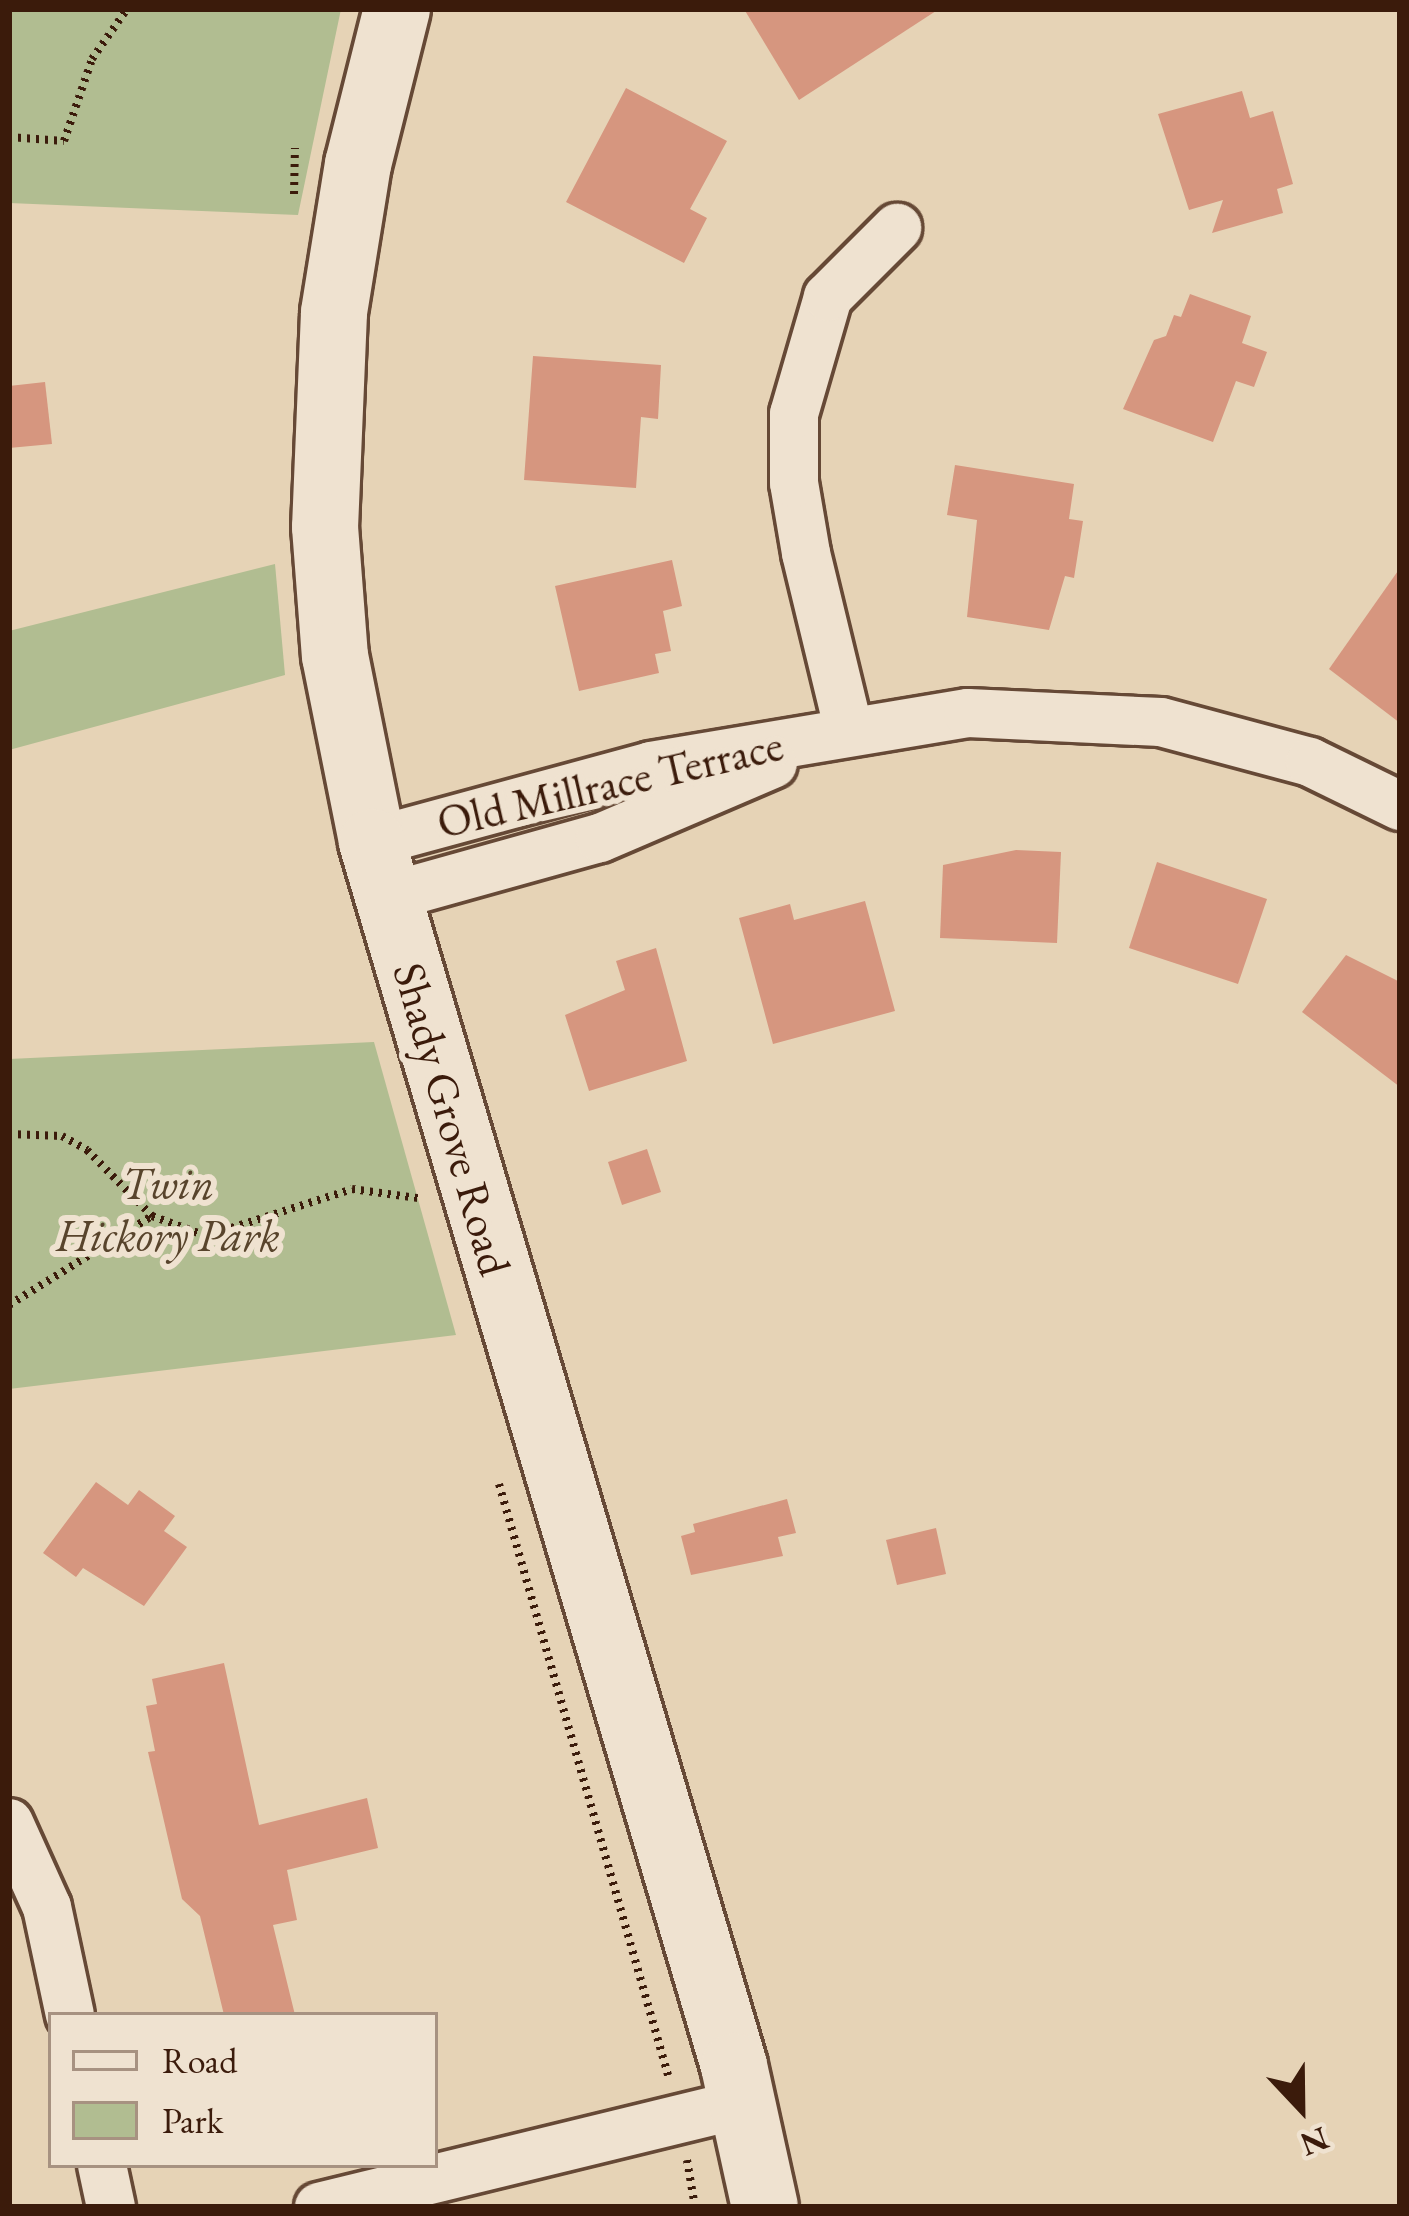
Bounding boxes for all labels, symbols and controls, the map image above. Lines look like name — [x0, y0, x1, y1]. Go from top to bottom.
street label: Old Millrace Terrace — [432, 718, 788, 850]
street label: Shady Grove Road — [382, 957, 522, 1281]
park label: Twin Hickory Park — [56, 1157, 280, 1263]
legend — [48, 2012, 438, 2168]
text: Road — [162, 2037, 237, 2084]
north arrow — [1241, 2048, 1361, 2168]
text: Park — [162, 2097, 223, 2144]
text: N — [1294, 2117, 1335, 2167]

